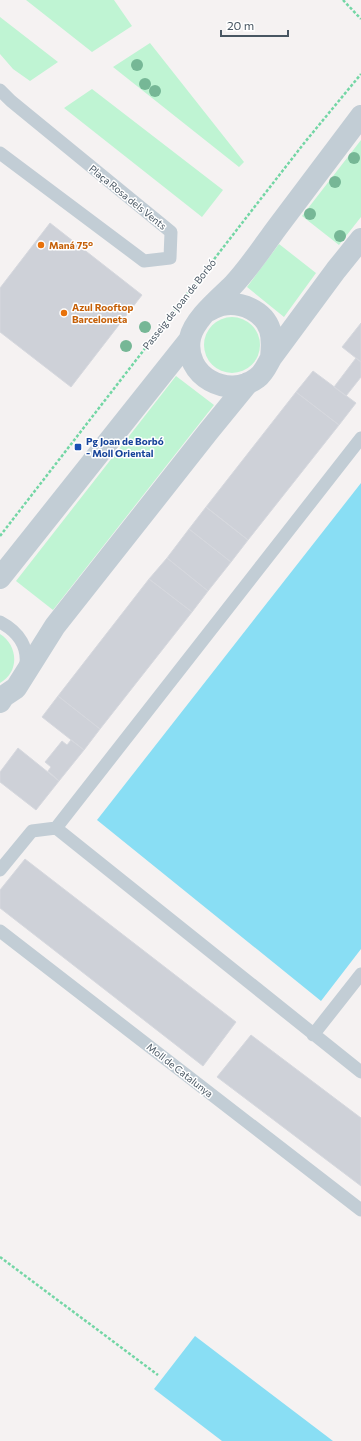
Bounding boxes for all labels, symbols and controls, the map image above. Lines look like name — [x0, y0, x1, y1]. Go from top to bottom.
scale bar — [221, 12, 288, 38]
text: 20 m — [227, 18, 254, 32]
street label: Plaça Rosa dels Vents — [87, 162, 169, 232]
place label: Maná 75° — [49, 239, 93, 251]
marker: Maná 75° — [36, 240, 46, 250]
street label: Passeig de Joan de Borbó — [140, 256, 218, 352]
place label: Azul Rooftop Barceloneta — [72, 301, 133, 325]
marker: Azul Rooftop Barceloneta — [59, 308, 69, 318]
place label: Pg Joan de Borbó - Moll Oriental — [86, 435, 164, 459]
marker: Pg Joan de Borbó - Moll Oriental — [73, 442, 83, 452]
street label: Moll de Catalunya — [144, 1040, 216, 1100]

